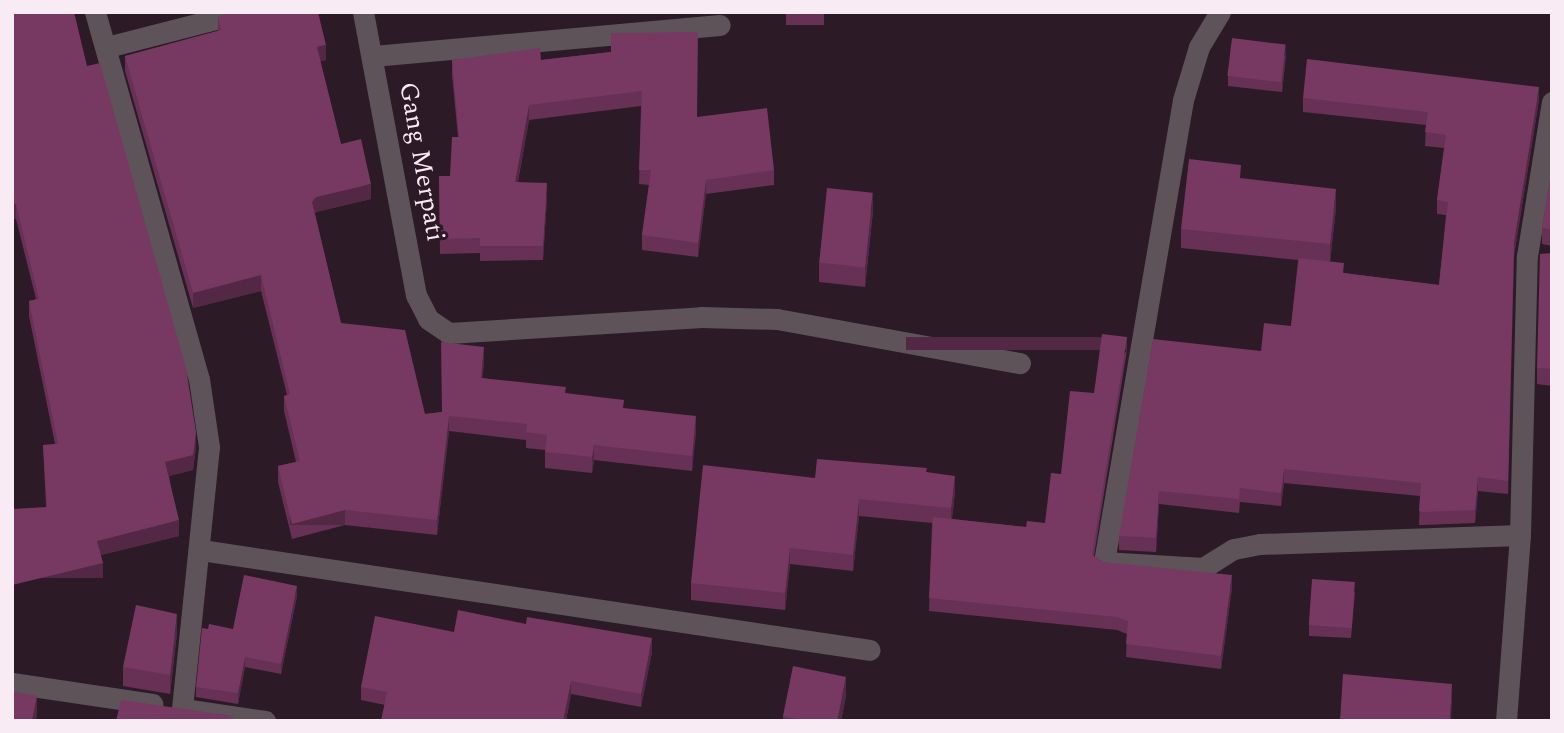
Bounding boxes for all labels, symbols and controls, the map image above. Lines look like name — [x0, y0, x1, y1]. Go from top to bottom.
street label: Gang Merpati — [392, 80, 450, 244]

